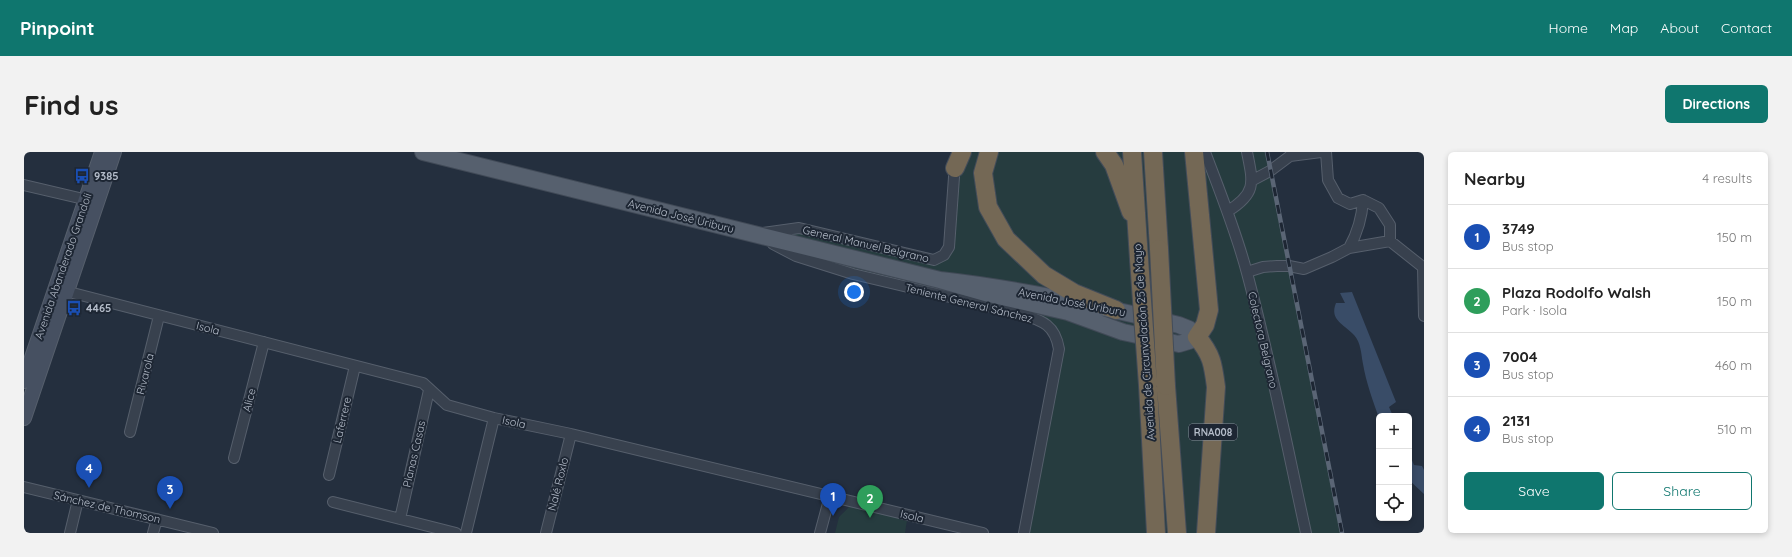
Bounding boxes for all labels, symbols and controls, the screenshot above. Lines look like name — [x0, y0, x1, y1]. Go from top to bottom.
text: Pinpoint — [20, 16, 95, 40]
text: Home — [1549, 19, 1588, 37]
text: Map — [1610, 19, 1638, 37]
text: About — [1660, 19, 1699, 37]
text: Contact — [1721, 19, 1772, 37]
button: Directions — [1665, 85, 1768, 123]
text: Find us — [24, 87, 118, 122]
bus stop icon: 9385 — [73, 167, 91, 185]
text: Nearby — [1464, 168, 1525, 189]
place label: 9385 — [94, 169, 119, 183]
text: 4 results — [1702, 170, 1752, 186]
street label: Avenida Abanderado Grandoli — [31, 191, 95, 341]
street label: Avenida José Uriburu — [626, 196, 736, 236]
text: 3749 — [1502, 219, 1535, 238]
street label: General Manuel Belgrano — [801, 223, 931, 265]
text: 1 — [1474, 229, 1480, 245]
text: 150 m — [1717, 229, 1752, 245]
text: Bus stop — [1502, 238, 1554, 254]
street label: Avenida de Circunvalación 25 de Mayo — [1130, 243, 1158, 441]
street label: Teniente General Sánchez — [904, 280, 1034, 326]
your location — [844, 282, 864, 302]
text: Plaza Rodolfo Walsh — [1502, 283, 1651, 302]
street label: Avenida José Uriburu — [1017, 285, 1127, 319]
street label: Colectora Belgrano — [1245, 290, 1281, 390]
text: 2 — [1473, 293, 1481, 309]
text: 150 m — [1717, 293, 1752, 309]
bus stop icon: 4465 — [65, 299, 83, 317]
place label: 4465 — [86, 301, 111, 315]
text: Park · Isola — [1502, 302, 1567, 318]
street label: Isola — [195, 318, 221, 338]
text: 7004 — [1502, 347, 1537, 366]
street label: Rivarola — [133, 352, 157, 396]
text: 3 — [1474, 357, 1480, 373]
text: 460 m — [1715, 357, 1752, 373]
text: Bus stop — [1502, 366, 1554, 382]
street label: Alice — [239, 387, 259, 413]
street label: Laferrere — [330, 396, 354, 444]
text: 2131 — [1502, 411, 1530, 430]
street label: Isola — [501, 413, 527, 431]
map controls — [1376, 413, 1412, 521]
button: + — [1376, 413, 1412, 449]
street label: Planas Casas — [400, 419, 428, 489]
text: 4 — [1473, 421, 1481, 437]
text: 510 m — [1717, 421, 1752, 437]
road number: RNA008 — [1189, 424, 1237, 440]
text: Bus stop — [1502, 430, 1554, 446]
button: − — [1376, 449, 1412, 485]
pin: 4 — [76, 455, 102, 488]
street label: Nalé Roxlo — [545, 456, 571, 512]
button: Save — [1464, 472, 1604, 510]
button: Share — [1612, 472, 1752, 510]
pin: 3 — [157, 476, 183, 509]
pin: 1 — [820, 483, 846, 516]
pin: 2 — [857, 485, 883, 518]
button: locate — [1376, 485, 1412, 521]
street label: Sánchez de Thomson — [52, 488, 162, 526]
street label: Isola — [899, 507, 925, 525]

